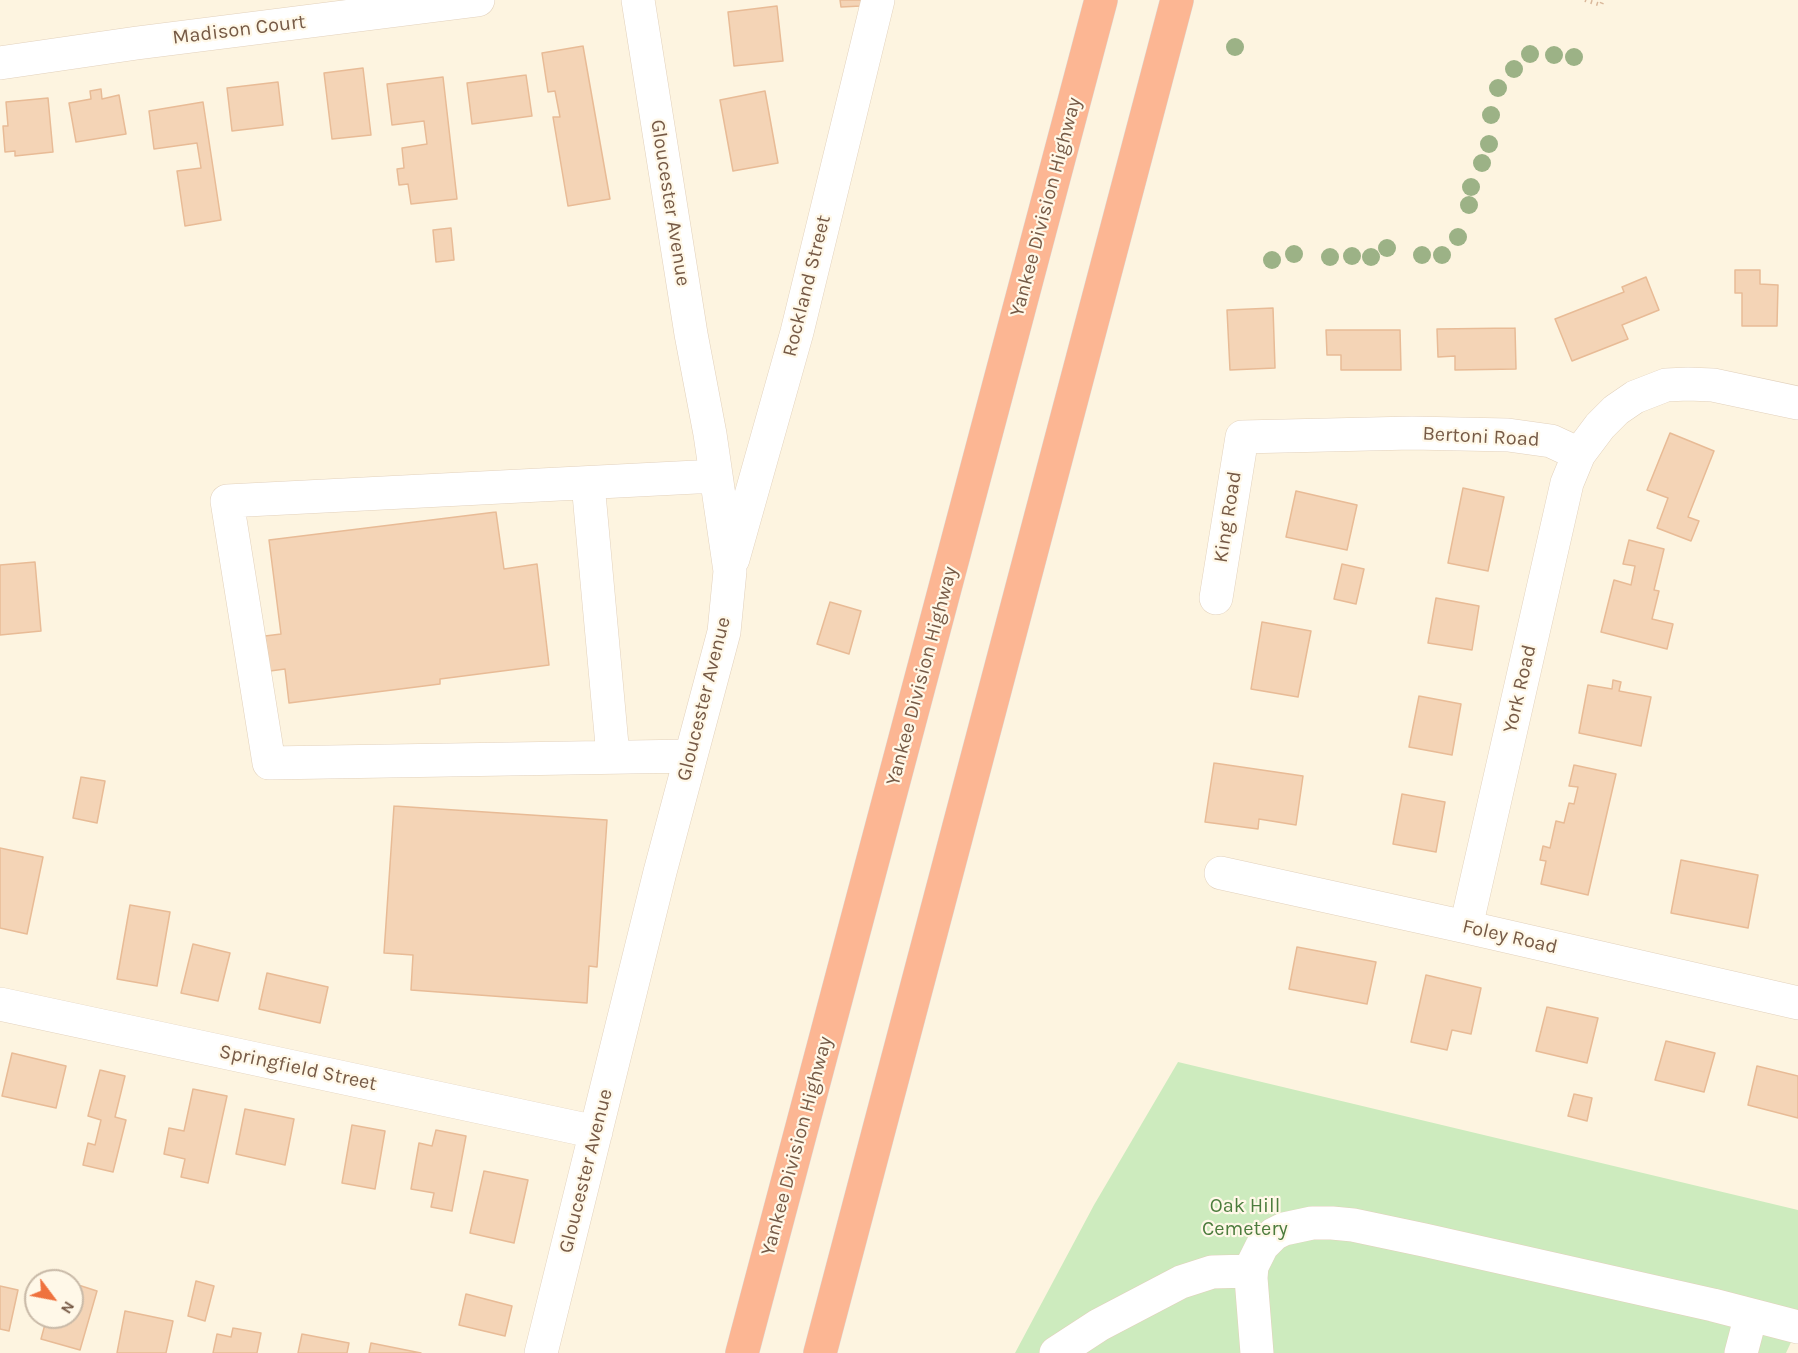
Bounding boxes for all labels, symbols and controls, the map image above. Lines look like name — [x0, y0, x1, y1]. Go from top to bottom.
street label: Madison Court — [171, 10, 307, 50]
street label: Yankee Division Highway — [1005, 95, 1087, 319]
street label: Gloucester Avenue — [645, 118, 695, 288]
street label: Rockland Street — [778, 213, 836, 359]
street label: Bertoni Road — [1422, 422, 1540, 452]
street label: King Road — [1209, 470, 1247, 564]
street label: Yankee Division Highway — [881, 564, 963, 788]
street label: Gloucester Avenue — [672, 614, 736, 784]
street label: York Road — [1498, 643, 1542, 735]
street label: Foley Road — [1460, 914, 1560, 960]
street label: Yankee Division Highway — [756, 1034, 838, 1258]
street label: Springfield Street — [217, 1040, 379, 1096]
street label: Gloucester Avenue — [554, 1086, 618, 1256]
park label: Oak Hill Cemetery — [1202, 1194, 1288, 1241]
north arrow — [24, 1269, 84, 1329]
text: N — [57, 1298, 79, 1318]

